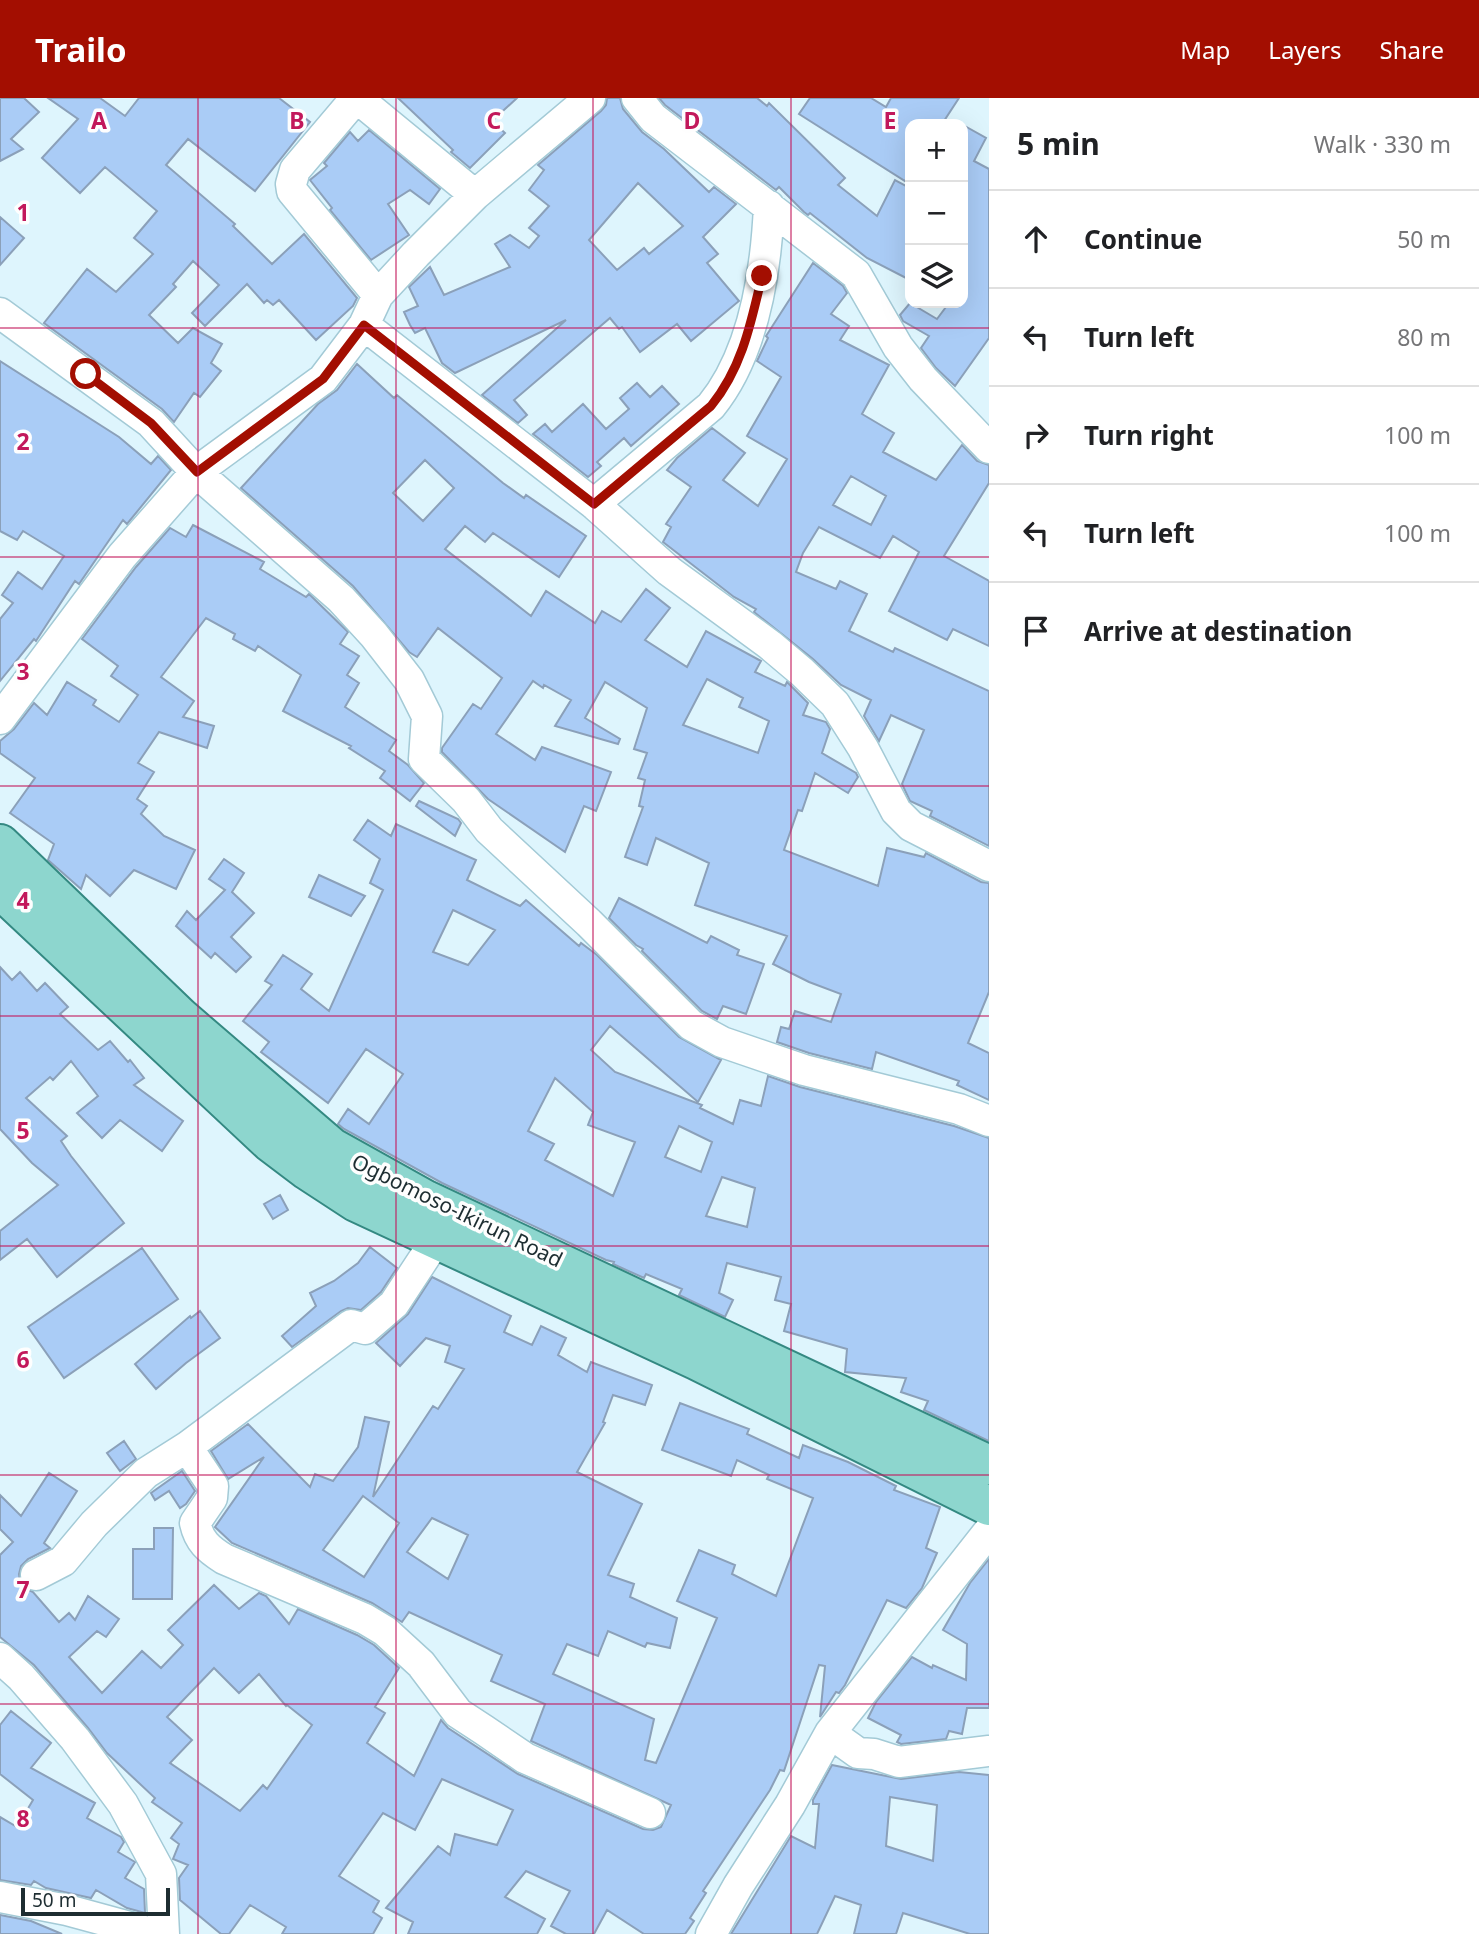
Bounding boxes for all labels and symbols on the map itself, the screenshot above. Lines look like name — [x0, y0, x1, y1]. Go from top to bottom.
text: A — [91, 104, 107, 136]
text: B — [289, 104, 305, 136]
text: C — [487, 104, 502, 136]
text: D — [684, 104, 700, 136]
text: E — [884, 104, 896, 136]
text: 1 — [16, 196, 30, 228]
route end — [746, 260, 777, 291]
route start — [70, 358, 101, 389]
text: 2 — [16, 425, 30, 457]
text: 3 — [16, 655, 30, 687]
text: 4 — [16, 884, 30, 916]
text: 5 — [16, 1114, 30, 1146]
street label: Ogbomoso-Ikirun Road — [347, 1147, 567, 1273]
text: 6 — [16, 1343, 30, 1375]
text: 7 — [16, 1573, 30, 1605]
text: 8 — [16, 1802, 30, 1834]
scale bar — [21, 1885, 170, 1917]

